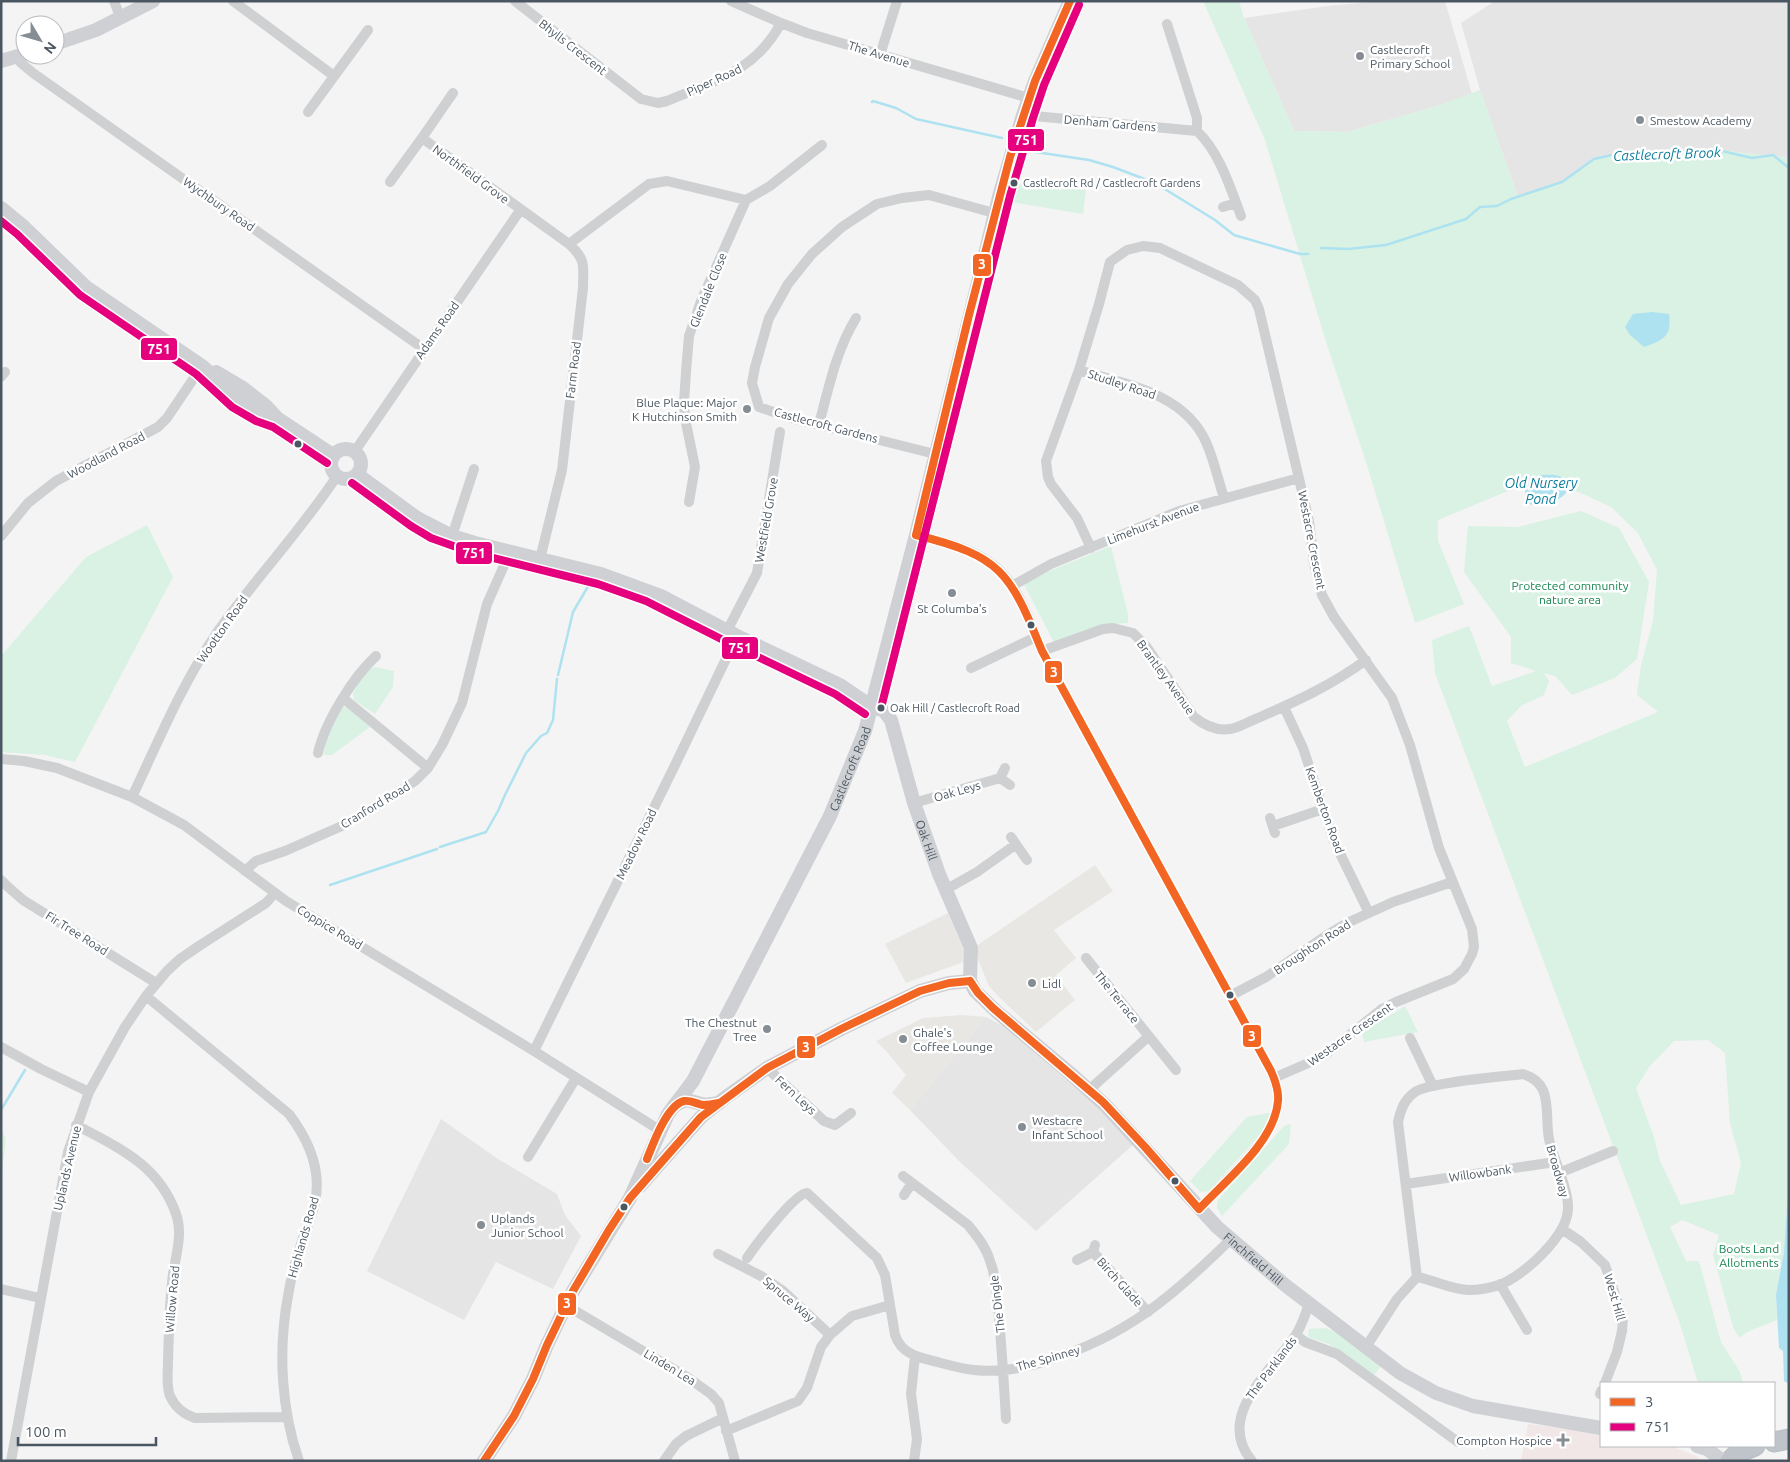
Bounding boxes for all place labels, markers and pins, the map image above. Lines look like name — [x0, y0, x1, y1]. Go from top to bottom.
place label: Castlecroft Primary School — [1370, 43, 1450, 70]
marker: Castlecroft Primary School — [1354, 50, 1366, 62]
marker: Smestow Academy — [1634, 114, 1646, 126]
place label: Smestow Academy — [1650, 114, 1752, 127]
place label: Castlecroft Rd / Castlecroft Gardens — [1023, 177, 1201, 189]
marker: Castlecroft Rd / Castlecroft Gardens — [1009, 178, 1019, 188]
place label: Blue Plaque: Major K Hutchinson Smith — [632, 396, 737, 423]
marker: Blue Plaque: Major K Hutchinson Smith — [741, 403, 753, 415]
unlabelled marker — [293, 439, 303, 449]
marker: St Columba's — [946, 587, 958, 599]
place label: St Columba's — [917, 602, 987, 615]
unlabelled marker — [1026, 620, 1036, 630]
place label: Oak Hill / Castlecroft Road — [890, 702, 1020, 714]
marker: Oak Hill / Castlecroft Road — [876, 703, 886, 713]
marker: Lidl — [1026, 977, 1038, 989]
place label: Lidl — [1042, 977, 1061, 990]
unlabelled marker — [1225, 990, 1235, 1000]
place label: The Chestnut Tree — [685, 1016, 757, 1043]
marker: The Chestnut Tree — [761, 1023, 773, 1035]
place label: Ghale's Coffee Lounge — [913, 1026, 993, 1053]
marker: Ghale's Coffee Lounge — [897, 1033, 909, 1045]
place label: Westacre Infant School — [1032, 1114, 1103, 1141]
marker: Westacre Infant School — [1016, 1121, 1028, 1133]
unlabelled marker — [1170, 1176, 1180, 1186]
unlabelled marker — [619, 1202, 629, 1212]
place label: Uplands Junior School — [491, 1212, 564, 1239]
marker: Uplands Junior School — [475, 1219, 487, 1231]
marker: Compton Hospice — [1556, 1433, 1570, 1447]
place label: Compton Hospice — [1456, 1434, 1552, 1447]

